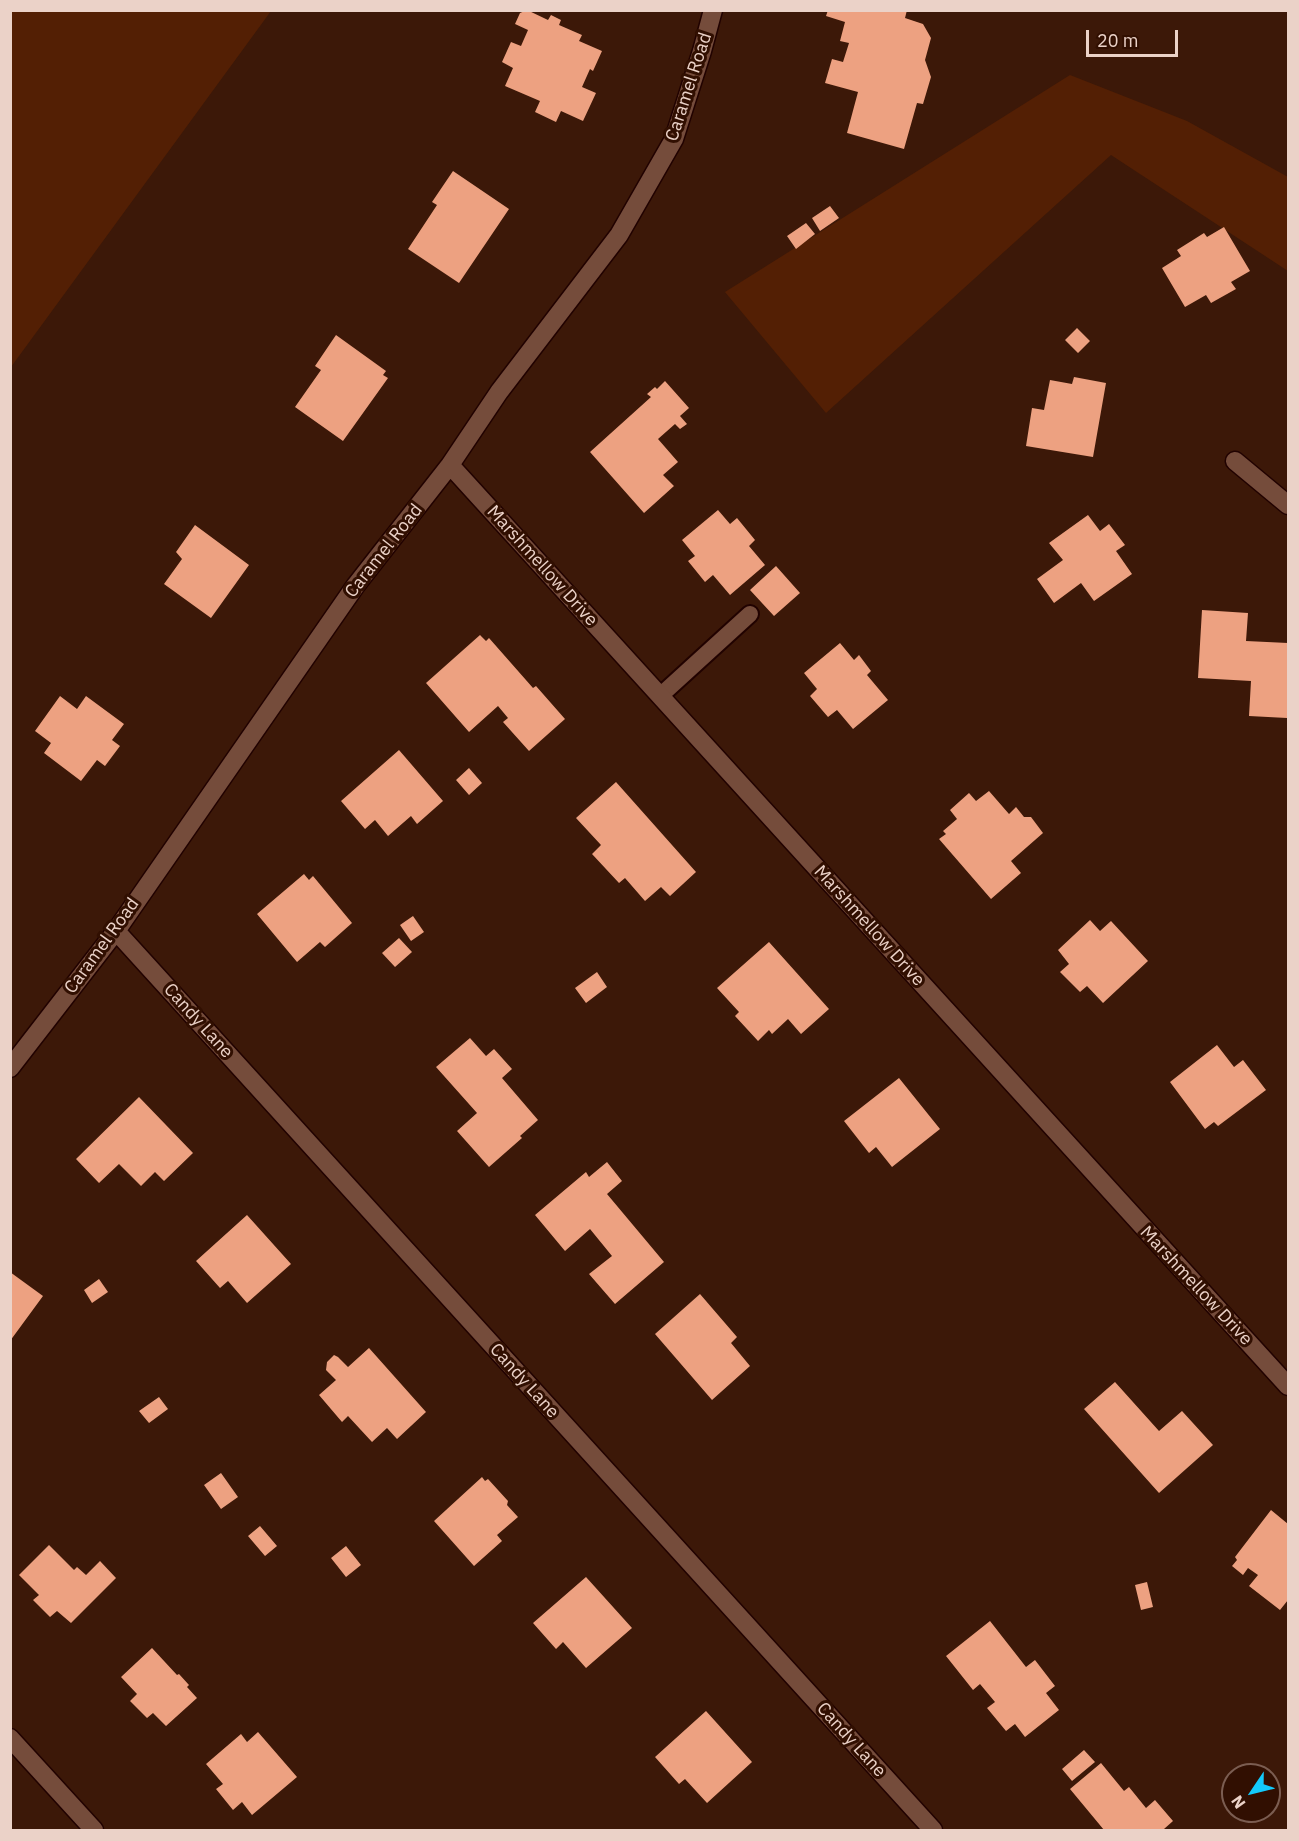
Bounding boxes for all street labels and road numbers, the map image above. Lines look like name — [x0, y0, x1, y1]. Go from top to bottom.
street label: Caramel Road — [661, 30, 717, 144]
street label: Caramel Road — [341, 500, 427, 602]
street label: Marshmellow Drive — [482, 501, 602, 631]
street label: Marshmellow Drive — [809, 861, 929, 991]
street label: Caramel Road — [60, 894, 144, 998]
street label: Candy Lane — [159, 979, 237, 1063]
street label: Marshmellow Drive — [1135, 1222, 1257, 1350]
street label: Candy Lane — [485, 1339, 563, 1423]
street label: Candy Lane — [812, 1698, 890, 1782]

